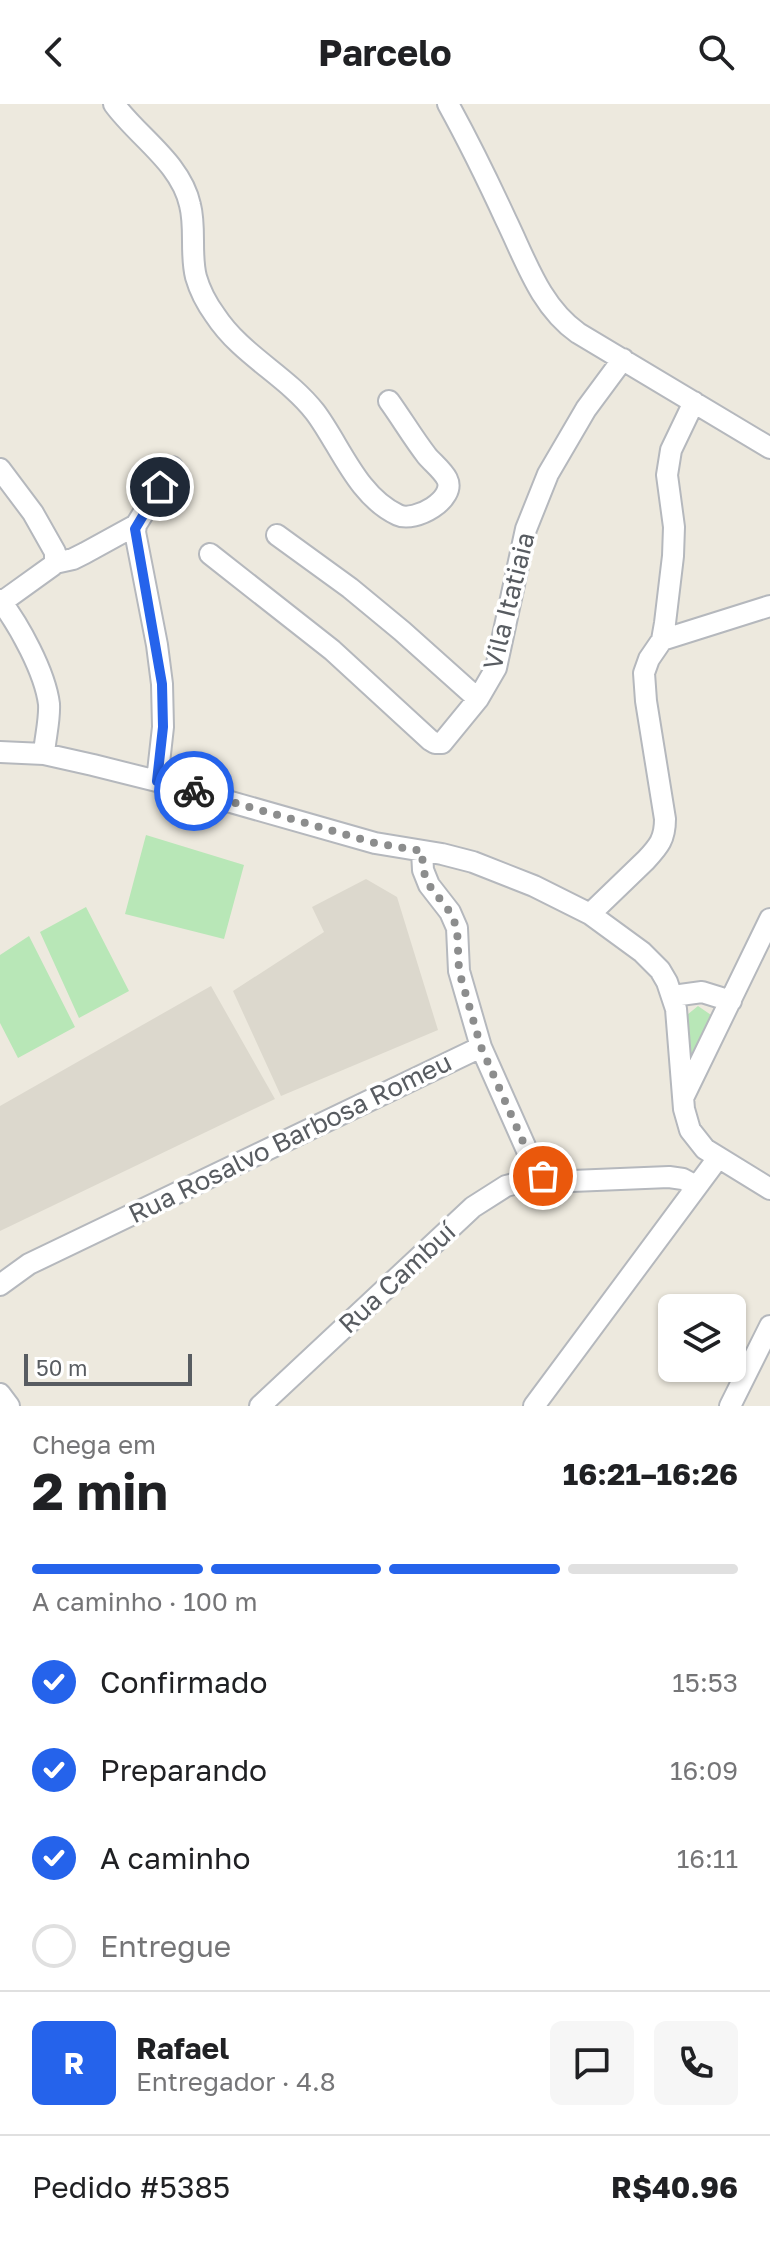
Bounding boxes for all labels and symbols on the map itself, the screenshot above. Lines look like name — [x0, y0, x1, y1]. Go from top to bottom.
pin — [126, 453, 194, 521]
street label: Vila Itatiaia — [476, 529, 541, 673]
courier — [154, 751, 234, 831]
street label: Rua Rosalvo Barbosa Romeu — [123, 1046, 456, 1229]
pin — [509, 1142, 577, 1210]
street label: Rua Cambuí — [332, 1214, 463, 1339]
scale bar — [24, 1350, 192, 1386]

